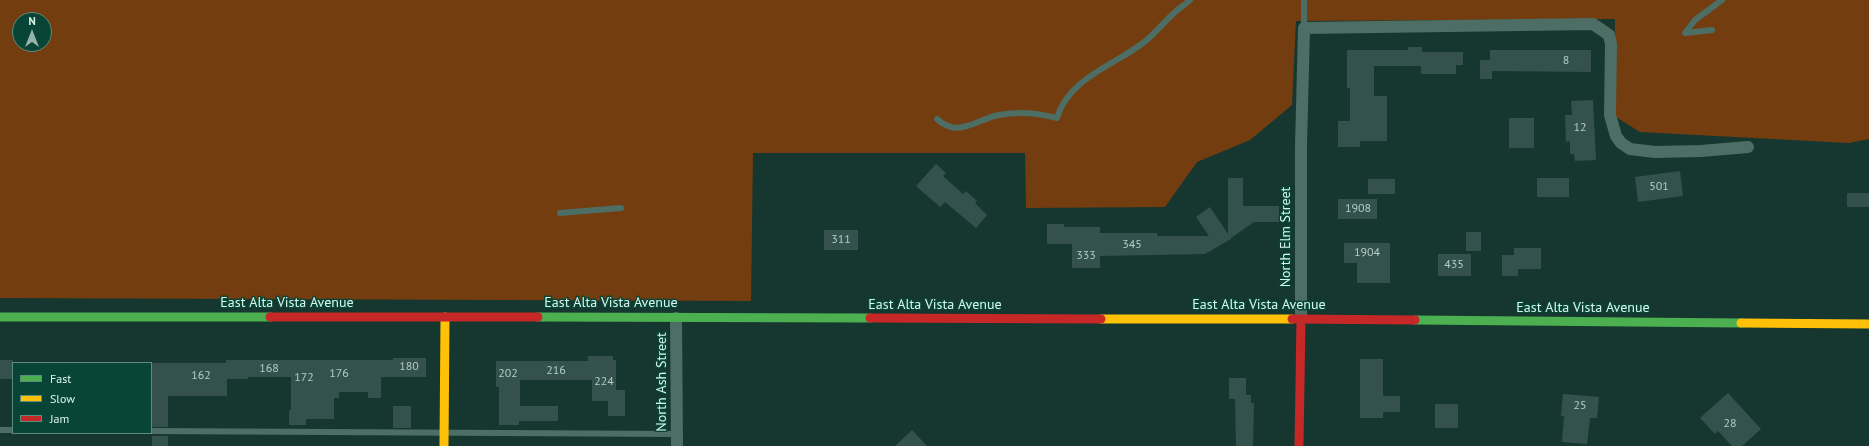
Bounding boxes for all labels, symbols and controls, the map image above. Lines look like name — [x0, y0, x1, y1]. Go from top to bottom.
north arrow — [12, 12, 52, 52]
text: N — [28, 14, 36, 28]
house number: 8 — [1563, 54, 1569, 68]
house number: 12 — [1573, 121, 1587, 135]
house number: 501 — [1649, 180, 1669, 194]
street label: North Elm Street — [1278, 187, 1294, 287]
house number: 1908 — [1345, 202, 1371, 216]
house number: 311 — [831, 233, 851, 247]
house number: 345 — [1122, 238, 1142, 252]
house number: 1904 — [1354, 246, 1380, 260]
house number: 333 — [1076, 249, 1096, 263]
house number: 435 — [1444, 258, 1464, 272]
street label: East Alta Vista Avenue — [220, 295, 354, 311]
street label: East Alta Vista Avenue — [544, 295, 678, 311]
street label: East Alta Vista Avenue — [868, 297, 1002, 313]
street label: East Alta Vista Avenue — [1192, 297, 1326, 313]
street label: East Alta Vista Avenue — [1516, 300, 1650, 316]
street label: North Ash Street — [654, 332, 670, 432]
house number: 180 — [399, 360, 419, 374]
legend — [12, 362, 152, 434]
house number: 168 — [259, 362, 279, 376]
house number: 216 — [546, 364, 566, 378]
house number: 176 — [329, 367, 349, 381]
house number: 202 — [498, 367, 518, 381]
house number: 162 — [191, 369, 211, 383]
text: Fast — [50, 371, 71, 386]
house number: 172 — [294, 371, 314, 385]
house number: 224 — [594, 375, 614, 389]
text: Slow — [50, 391, 75, 406]
house number: 25 — [1573, 399, 1587, 413]
text: Jam — [50, 411, 69, 426]
house number: 28 — [1723, 417, 1737, 431]

